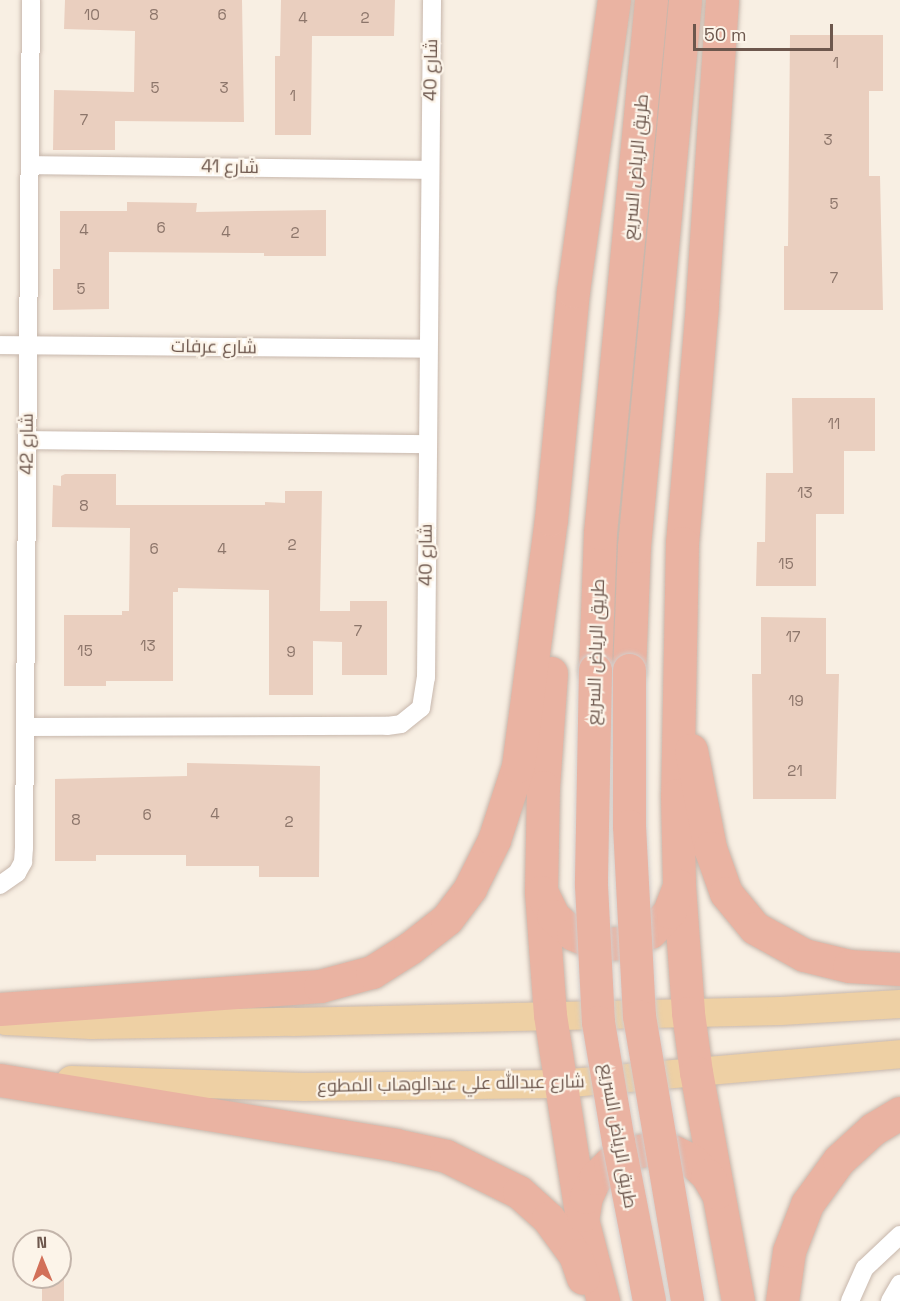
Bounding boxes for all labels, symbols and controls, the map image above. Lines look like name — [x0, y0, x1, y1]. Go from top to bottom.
house number: 10 — [84, 6, 100, 24]
house number: 8 — [149, 6, 159, 24]
house number: 6 — [217, 6, 227, 24]
house number: 4 — [298, 9, 308, 27]
house number: 2 — [360, 9, 370, 27]
scale bar — [696, 12, 836, 50]
text: 50 m — [704, 23, 746, 46]
street label: شارع 40 — [420, 39, 442, 101]
house number: 1 — [833, 54, 839, 72]
house number: 5 — [151, 79, 159, 97]
house number: 3 — [219, 79, 229, 97]
house number: 1 — [290, 87, 296, 105]
street label: طريق الرياض السريع — [619, 93, 653, 241]
house number: 7 — [80, 111, 88, 129]
house number: 3 — [823, 131, 833, 149]
street label: شارع 41 — [201, 156, 259, 178]
house number: 5 — [830, 195, 838, 213]
house number: 6 — [156, 219, 166, 237]
house number: 4 — [79, 221, 89, 239]
house number: 4 — [221, 223, 231, 241]
house number: 2 — [290, 224, 300, 242]
house number: 7 — [830, 269, 838, 287]
house number: 5 — [77, 280, 85, 298]
street label: شارع عرفات — [171, 335, 257, 359]
street label: شارع 42 — [16, 413, 38, 475]
house number: 11 — [828, 415, 840, 433]
house number: 13 — [797, 484, 813, 502]
house number: 8 — [79, 497, 89, 515]
street label: شارع 40 — [415, 524, 437, 586]
house number: 2 — [287, 536, 297, 554]
house number: 6 — [149, 540, 159, 558]
house number: 4 — [217, 540, 227, 558]
house number: 15 — [778, 555, 794, 573]
street label: طريق الرياض السريع — [583, 578, 609, 726]
house number: 7 — [354, 622, 362, 640]
house number: 17 — [786, 628, 800, 646]
house number: 13 — [140, 637, 156, 655]
house number: 15 — [77, 642, 93, 660]
house number: 9 — [286, 643, 296, 661]
house number: 19 — [788, 692, 804, 710]
house number: 21 — [787, 762, 803, 780]
house number: 4 — [210, 805, 220, 823]
house number: 6 — [142, 806, 152, 824]
house number: 8 — [71, 811, 81, 829]
house number: 2 — [284, 813, 294, 831]
street label: طريق الرياض السريع — [595, 1062, 641, 1210]
street label: شارع عبدالله علي عبدالوهاب المطوع — [317, 1071, 585, 1097]
north arrow — [12, 1229, 72, 1289]
text: N — [36, 1232, 47, 1253]

